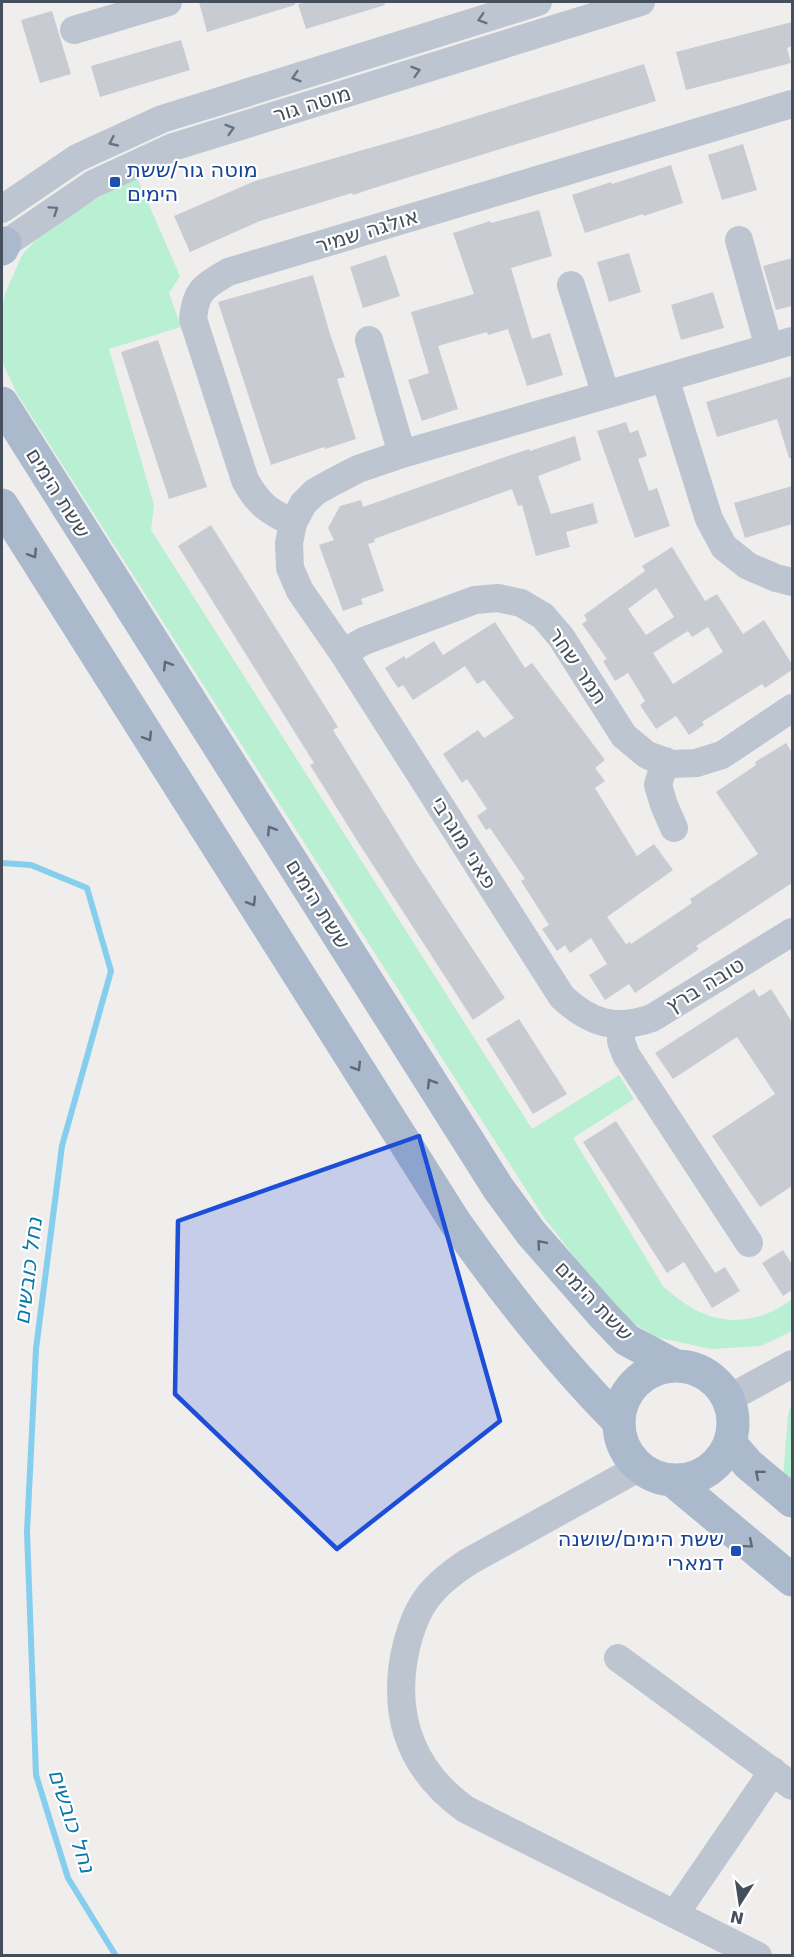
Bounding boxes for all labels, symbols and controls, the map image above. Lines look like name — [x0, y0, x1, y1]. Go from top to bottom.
one-way arrow — [477, 12, 488, 24]
one-way arrow — [410, 66, 421, 78]
one-way arrow — [291, 70, 302, 82]
street label: מוטה גור — [270, 81, 354, 127]
one-way arrow — [224, 124, 235, 137]
one-way arrow — [108, 134, 119, 146]
place label: מוטה גור/ששת הימים — [127, 158, 258, 206]
marker: מוטה גור/ששת הימים — [108, 175, 122, 189]
street label: אולגה שמיר — [313, 204, 421, 258]
one-way arrow — [48, 206, 58, 218]
street label: ששת הימים — [21, 444, 95, 542]
one-way arrow — [25, 548, 36, 559]
street label: תמר שחר — [544, 623, 612, 709]
one-way arrow — [162, 661, 174, 671]
one-way arrow — [141, 731, 153, 741]
street label: פאני מוגרבי — [426, 792, 502, 894]
one-way arrow — [267, 826, 278, 837]
street label: ששת הימים — [281, 855, 355, 953]
one-way arrow — [245, 896, 257, 906]
street label: טובה ברץ — [661, 952, 749, 1018]
one-way arrow — [349, 1060, 360, 1071]
one-way arrow — [427, 1079, 439, 1089]
water label: נחל כובשים — [9, 1216, 47, 1326]
one-way arrow — [537, 1240, 548, 1251]
street label: ששת הימים — [550, 1256, 638, 1346]
one-way arrow — [755, 1470, 766, 1481]
place label: ששת הימים/שושנה דמארי — [558, 1527, 724, 1575]
one-way arrow — [742, 1537, 753, 1548]
marker: ששת הימים/שושנה דמארי — [729, 1544, 743, 1558]
water label: נחל כובשים — [43, 1766, 101, 1876]
north arrow — [710, 1873, 770, 1933]
text: N — [728, 1906, 746, 1928]

